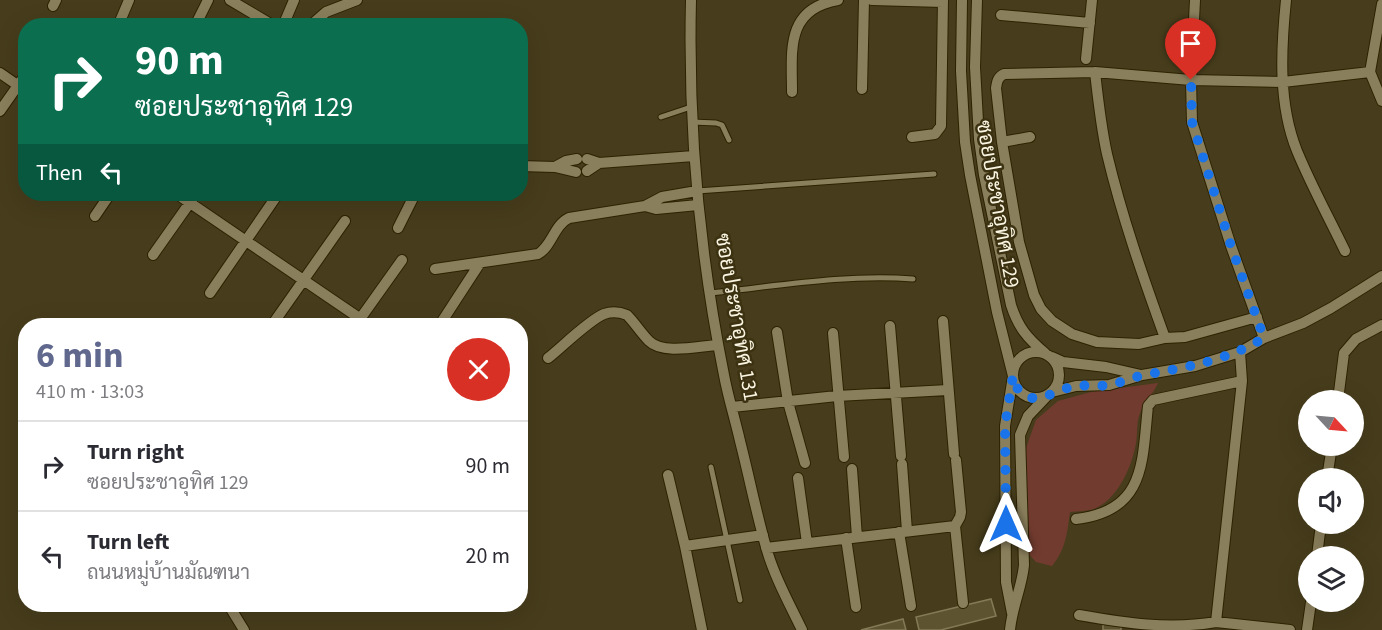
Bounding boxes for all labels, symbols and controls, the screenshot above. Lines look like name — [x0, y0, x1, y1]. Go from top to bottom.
pin — [1165, 18, 1216, 80]
icon: arrive — [1174, 27, 1207, 60]
text: 90 m — [135, 31, 224, 91]
icon: right — [36, 42, 114, 120]
text: ซอยประชาอุทิศ 129 — [135, 88, 353, 127]
street label: ซอยประชาอุทิศ 129 — [969, 118, 1027, 290]
icon: left — [95, 156, 128, 189]
text: Then — [36, 157, 83, 189]
street label: ซอยประชาอุทิศ 131 — [708, 231, 766, 403]
text: 6 min — [36, 330, 124, 381]
button: close — [447, 338, 510, 401]
text: 410 m · 13:03 — [36, 378, 144, 406]
north arrow — [1298, 390, 1364, 456]
map controls — [1298, 390, 1364, 612]
text: Turn right — [87, 436, 184, 468]
icon: right — [36, 450, 69, 483]
text: 90 m — [465, 450, 510, 482]
button: sound — [1298, 468, 1364, 534]
text: ซอยประชาอุทิศ 129 — [87, 469, 249, 497]
position arrow — [974, 492, 1038, 556]
text: Turn left — [87, 526, 169, 558]
icon: left — [36, 540, 69, 573]
text: 20 m — [465, 540, 510, 572]
button: layers — [1298, 546, 1364, 612]
text: ถนนหมู่บ้านมัณฑนา — [87, 559, 250, 587]

